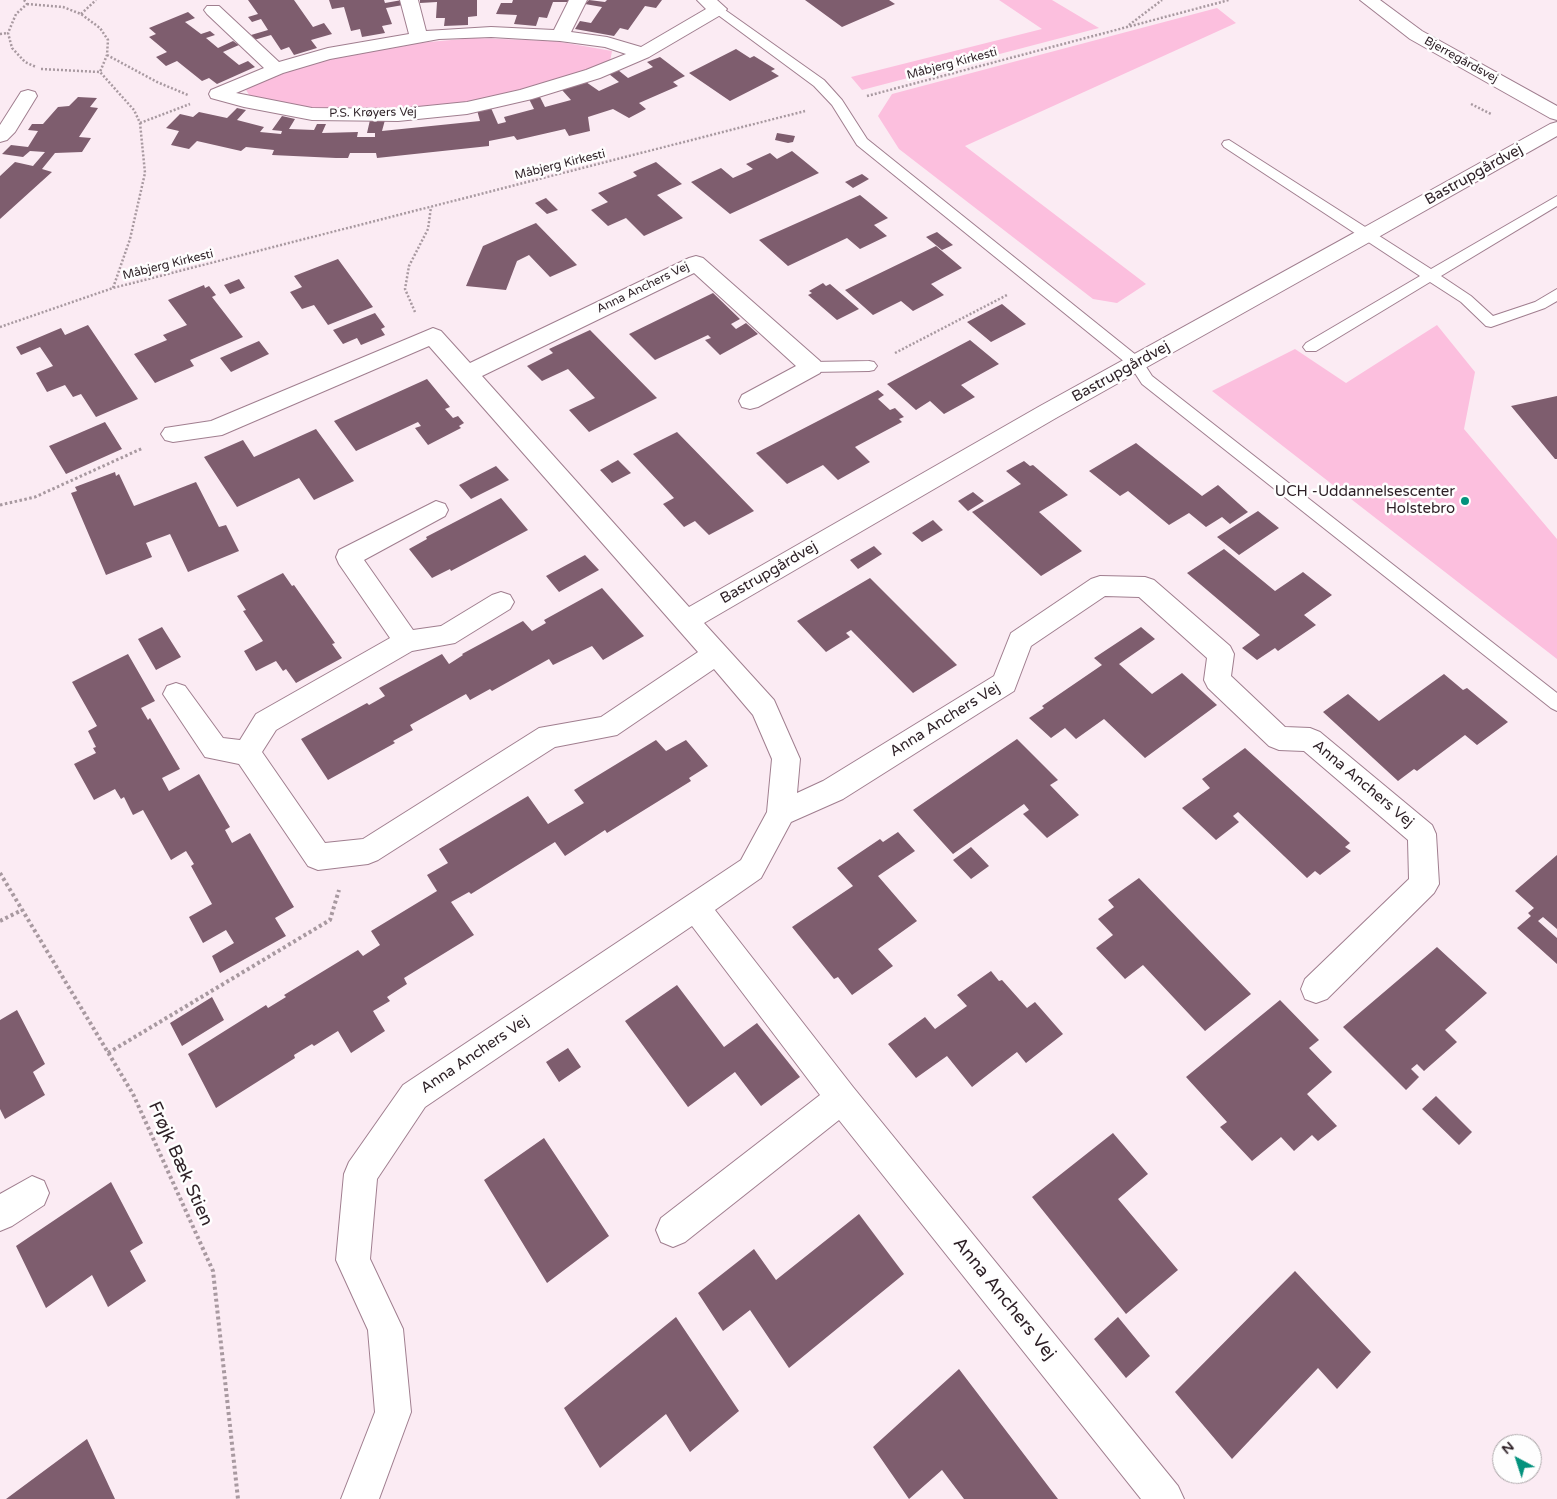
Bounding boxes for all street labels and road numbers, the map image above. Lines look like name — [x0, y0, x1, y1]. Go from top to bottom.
street label: Bjerregårdsvej — [1422, 34, 1500, 86]
street label: Måbjerg Kirkesti — [905, 45, 999, 83]
street label: P.S. Krøyers Vej — [329, 105, 417, 121]
street label: Bastrupgårdvej — [1422, 141, 1526, 209]
street label: Måbjerg Kirkesti — [513, 147, 607, 183]
street label: Måbjerg Kirkesti — [121, 247, 215, 283]
street label: Anna Anchers Vej — [594, 259, 692, 317]
street label: Bastrupgårdvej — [1069, 338, 1173, 406]
street label: Bastrupgårdvej — [717, 538, 821, 608]
street label: Anna Anchers Vej — [887, 679, 1003, 761]
street label: Anna Anchers Vej — [1309, 737, 1417, 831]
street label: Anna Anchers Vej — [418, 1012, 532, 1098]
street label: Frøjk Bæk Stien — [143, 1099, 217, 1229]
street label: Anna Anchers Vej — [948, 1233, 1060, 1365]

